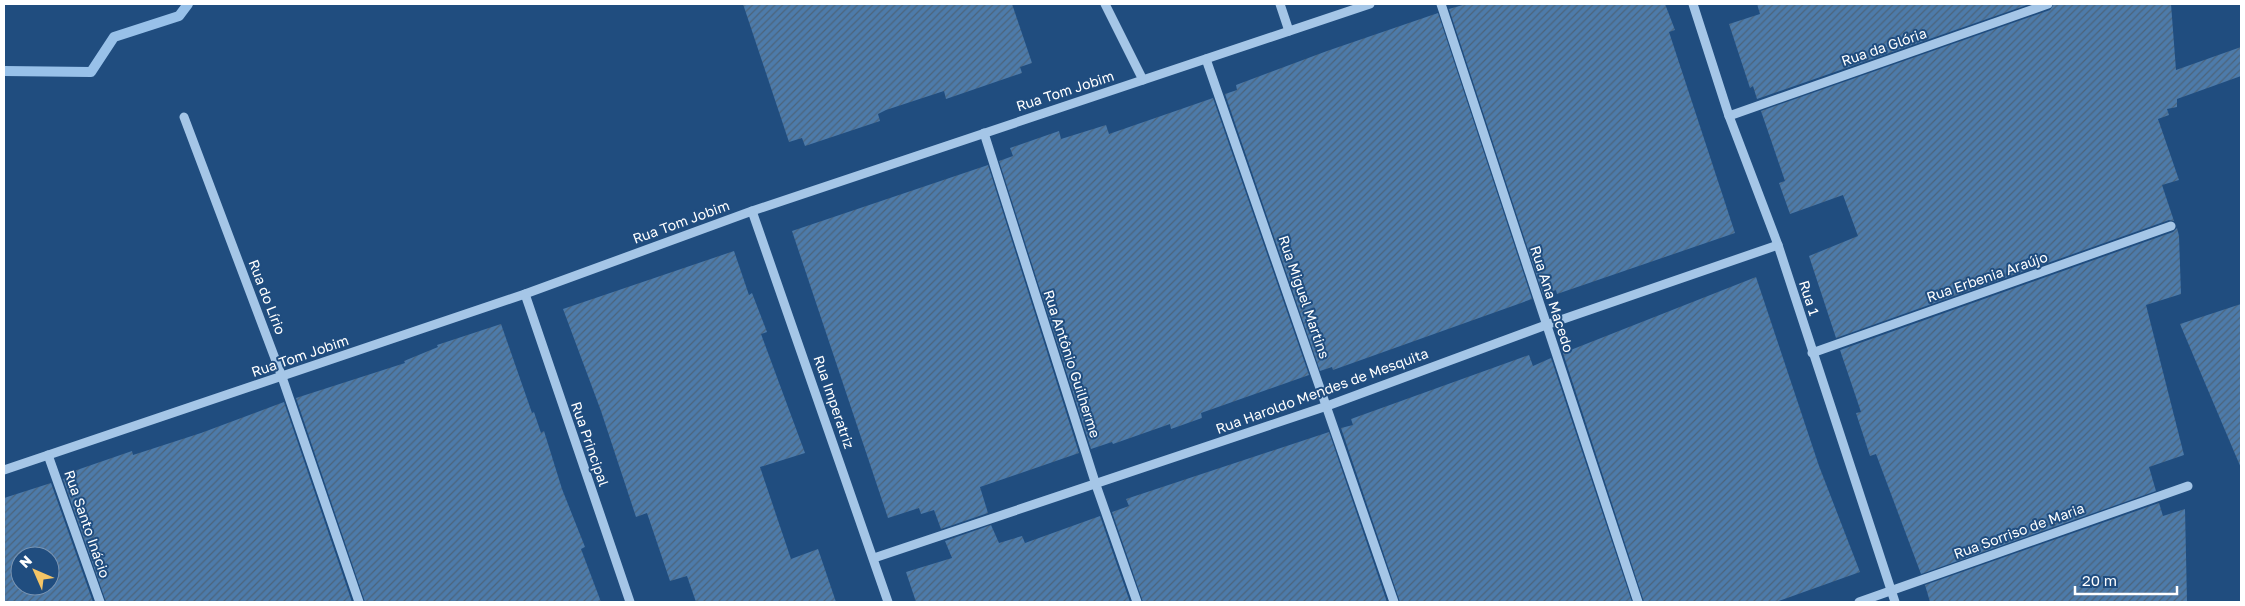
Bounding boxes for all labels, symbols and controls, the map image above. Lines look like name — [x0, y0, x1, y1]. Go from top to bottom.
street label: Rua da Glória — [1839, 24, 1929, 69]
street label: Rua Tom Jobim — [1014, 67, 1116, 114]
street label: Rua Tom Jobim — [630, 196, 732, 247]
street label: Rua Miguel Martins — [1275, 233, 1334, 361]
street label: Rua Ana Macedo — [1527, 243, 1578, 354]
street label: Rua Erbenia Araújo — [1924, 248, 2050, 305]
street label: Rua do Lírio — [245, 257, 290, 337]
street label: Rua 1 — [1796, 278, 1823, 318]
street label: Rua Antônio Guilherme — [1041, 288, 1104, 440]
street label: Rua Tom Jobim — [249, 331, 351, 380]
street label: Rua Haroldo Mendes de Mesquita — [1213, 344, 1430, 437]
street label: Rua Imperatriz — [811, 353, 858, 451]
street label: Rua Principal — [568, 399, 613, 488]
street label: Rua Santo Inácio — [61, 468, 114, 580]
street label: Rua Sorriso de Maria — [1951, 499, 2086, 562]
north arrow — [10, 546, 60, 596]
text: N — [16, 552, 35, 571]
scale bar — [2075, 564, 2178, 596]
text: 20 m — [2082, 571, 2117, 589]

